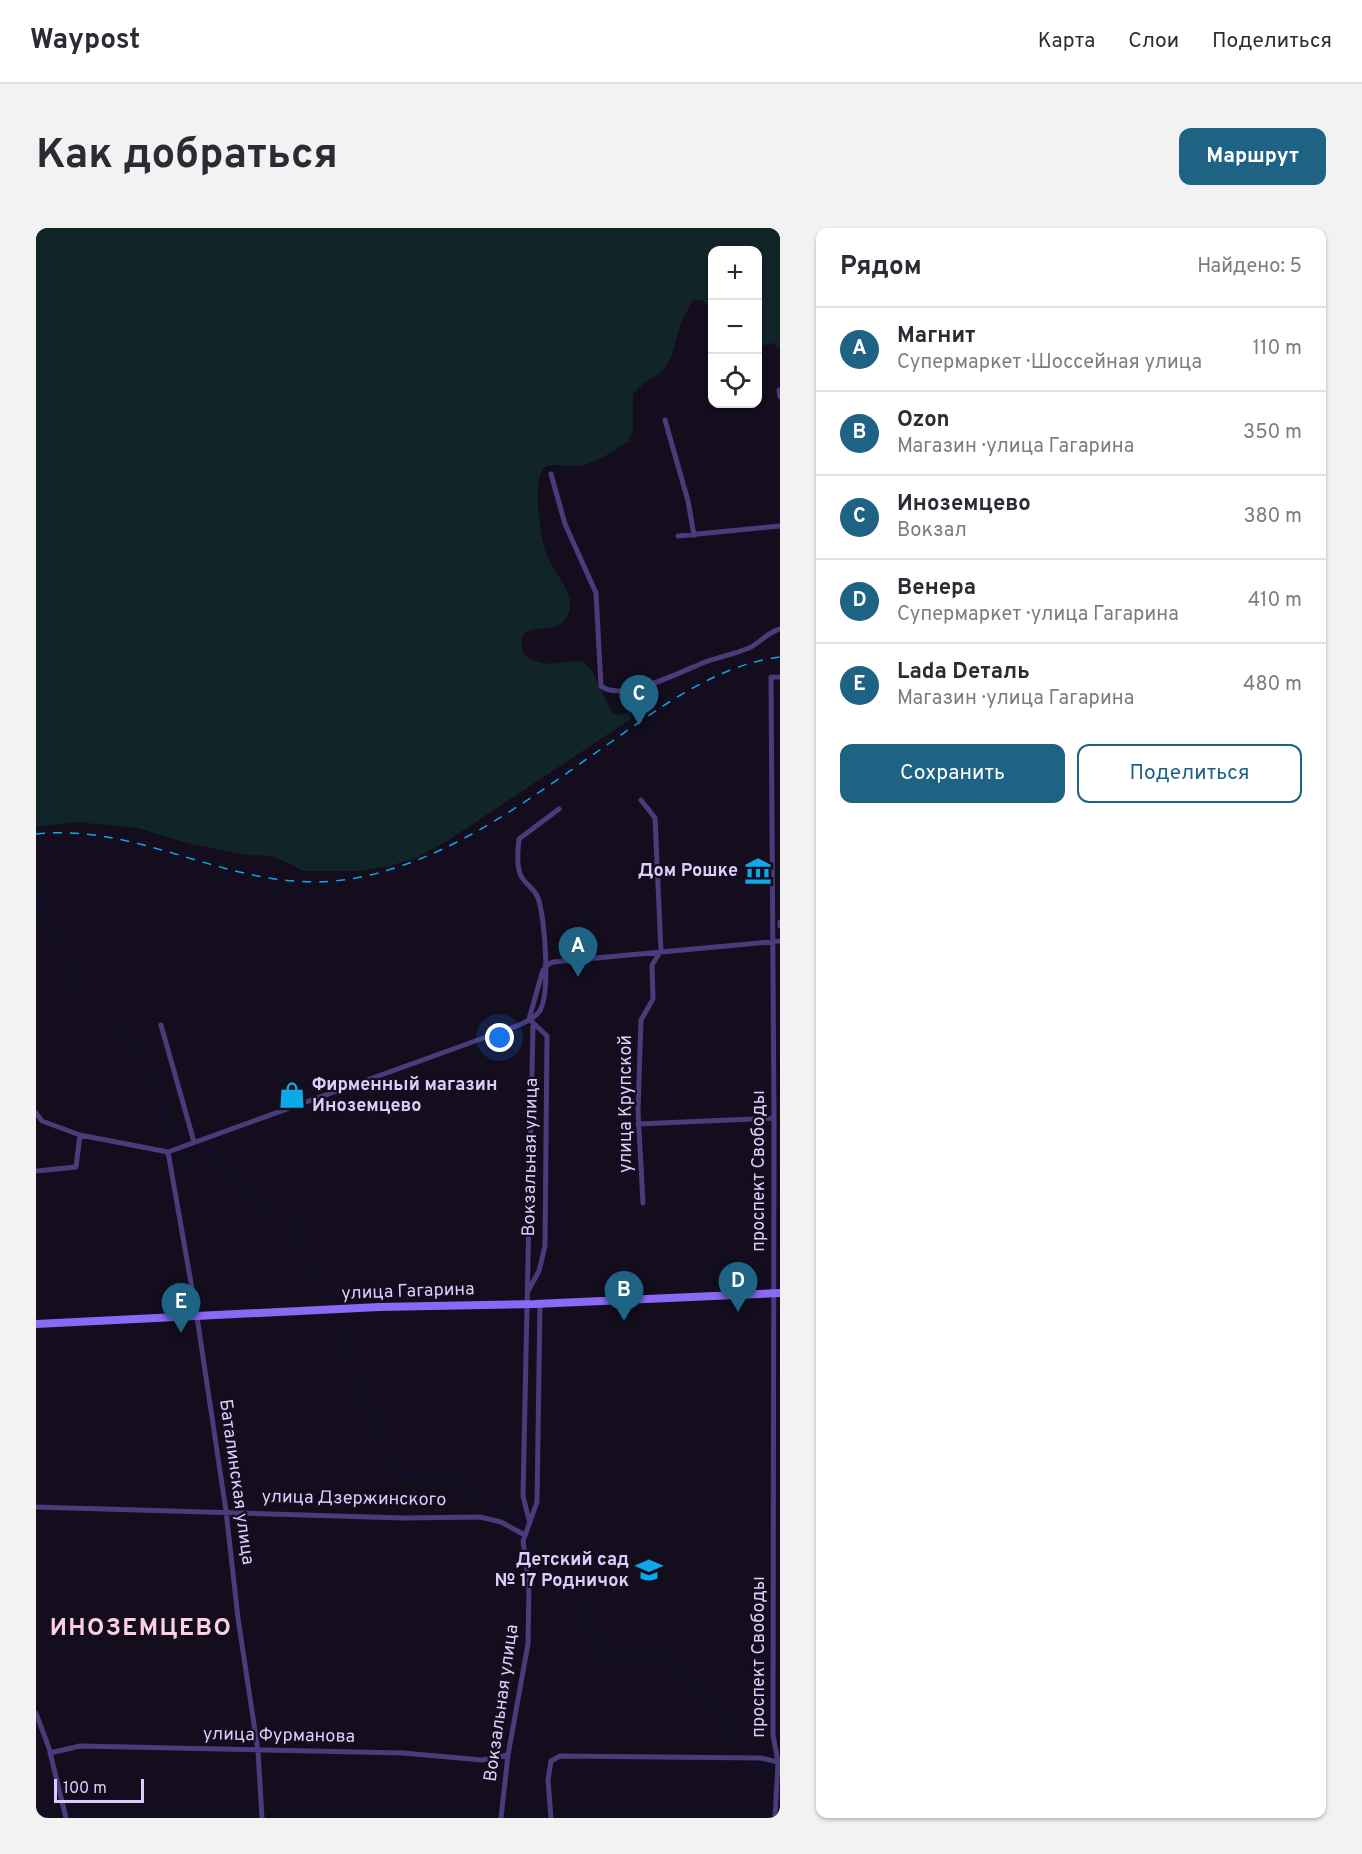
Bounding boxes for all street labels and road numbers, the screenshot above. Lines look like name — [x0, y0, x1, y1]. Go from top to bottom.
street label: улица Крупской — [615, 1035, 638, 1173]
street label: Вокзальная улица — [518, 1077, 544, 1237]
street label: проспект Свободы — [748, 1090, 771, 1252]
street label: улица Гагарина — [341, 1278, 475, 1306]
street label: Баталинская улица — [213, 1398, 259, 1566]
street label: улица Дзержинского — [261, 1486, 447, 1512]
street label: проспект Свободы — [748, 1576, 771, 1738]
street label: Вокзальная улица — [480, 1623, 524, 1783]
street label: улица Фурманова — [203, 1723, 355, 1749]

